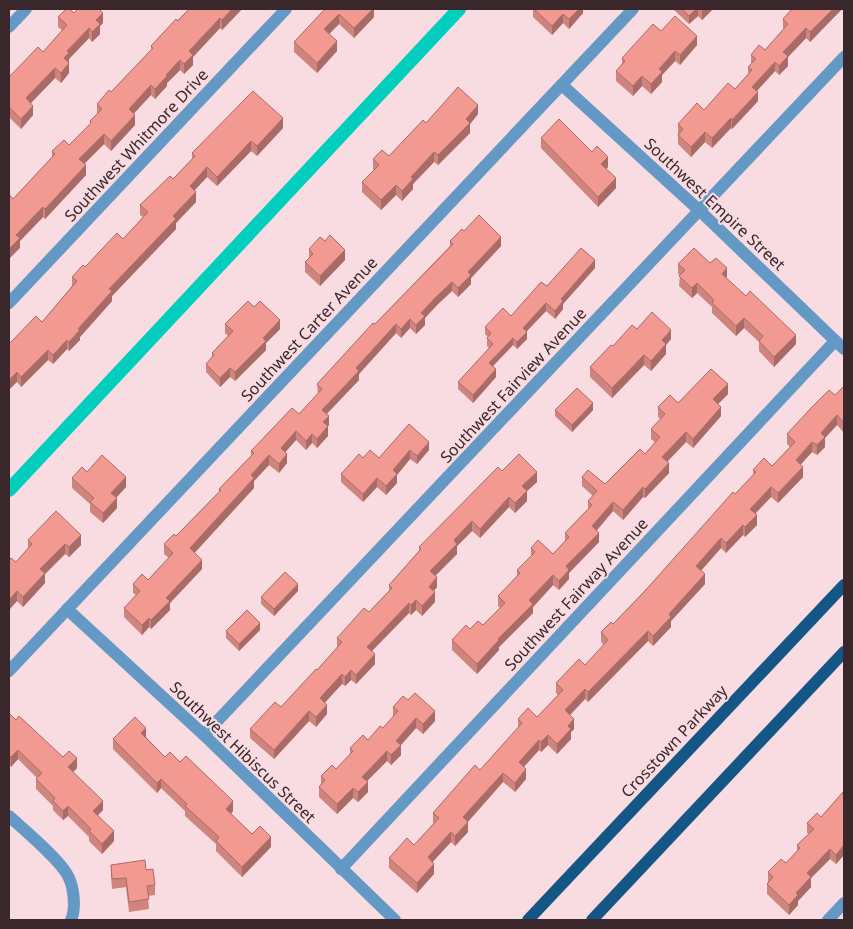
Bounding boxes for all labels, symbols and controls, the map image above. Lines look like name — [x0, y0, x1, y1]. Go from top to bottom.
street label: Southwest Whitmore Drive — [59, 64, 213, 226]
street label: Southwest Empire Street — [640, 133, 790, 275]
street label: Southwest Carter Avenue — [236, 252, 382, 406]
street label: Southwest Fairview Avenue — [435, 302, 591, 468]
street label: Southwest Fairway Avenue — [499, 513, 653, 675]
street label: Southwest Hibiscus Street — [165, 676, 321, 828]
street label: Crosstown Parkway — [616, 679, 733, 802]

